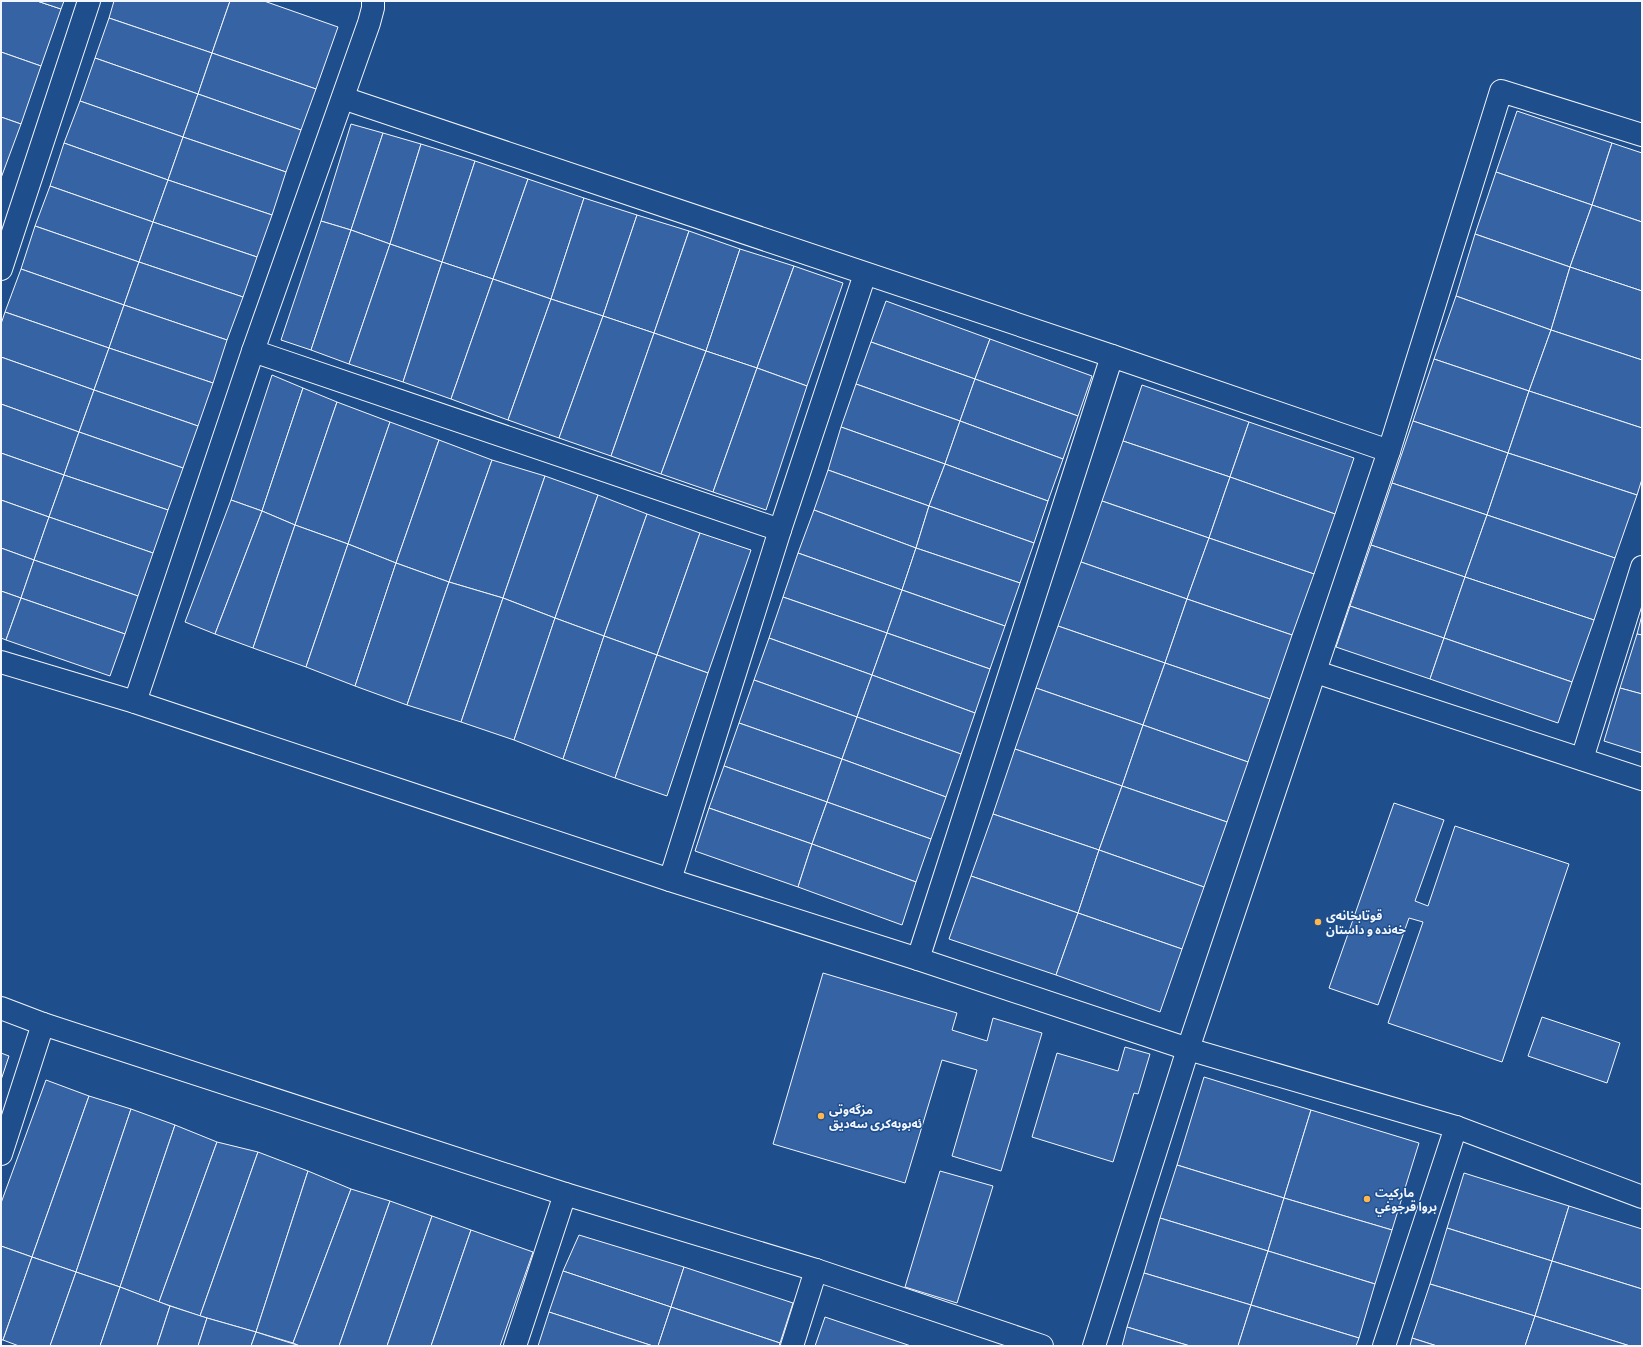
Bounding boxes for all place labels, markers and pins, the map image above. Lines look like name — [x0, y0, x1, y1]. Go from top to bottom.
place label: قوتابخانەی خەندە و داستان — [1326, 907, 1406, 938]
marker: قوتابخانەی خەندە و داستان — [1313, 917, 1323, 927]
place label: مزگەوتی ئەبوبەکری سەدیق — [829, 1101, 922, 1132]
marker: مزگەوتی ئەبوبەکری سەدیق — [816, 1111, 826, 1121]
place label: ماركيت بروا قرجوغي — [1375, 1184, 1437, 1216]
marker: ماركيت بروا قرجوغي — [1362, 1194, 1372, 1204]

